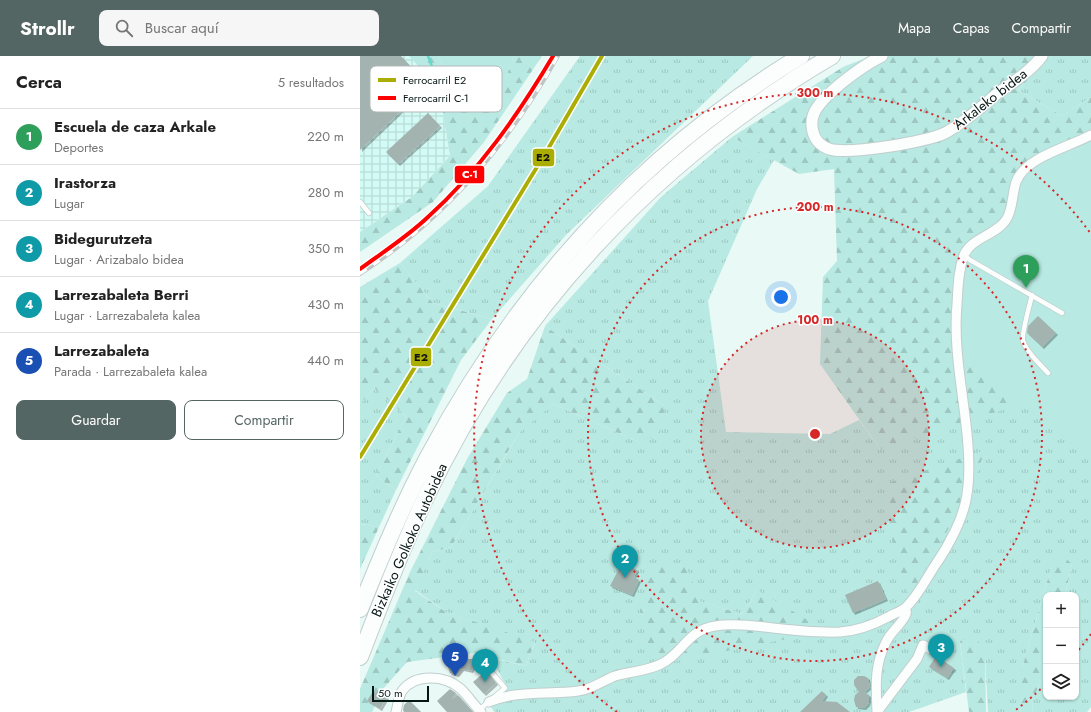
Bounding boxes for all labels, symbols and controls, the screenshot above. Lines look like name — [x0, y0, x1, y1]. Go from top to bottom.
search box — [99, 10, 379, 46]
text: Strollr — [20, 15, 75, 42]
icon: search — [113, 17, 135, 39]
text: Buscar aquí — [145, 17, 219, 39]
text: Mapa — [898, 18, 931, 38]
text: Capas — [953, 18, 990, 38]
text: Compartir — [1012, 18, 1071, 38]
street label: Arkaleko bidea — [949, 64, 1031, 134]
legend — [370, 66, 502, 112]
text: Cerca — [16, 70, 62, 94]
text: Ferrocarril E2 — [403, 72, 466, 88]
text: 5 resultados — [278, 73, 344, 92]
text: 300 m — [797, 84, 834, 102]
text: Ferrocarril C-1 — [403, 90, 469, 106]
text: Escuela de caza Arkale — [54, 116, 216, 138]
text: 1 — [26, 127, 32, 146]
text: 220 m — [307, 127, 344, 146]
text: Deportes — [54, 138, 104, 157]
line badge: E2 — [532, 148, 555, 167]
text: E2 — [536, 149, 550, 165]
line badge: C-1 — [454, 165, 485, 184]
text: C-1 — [462, 166, 478, 182]
text: Irastorza — [54, 172, 116, 194]
text: 2 — [25, 183, 33, 202]
text: 280 m — [308, 183, 344, 202]
text: Lugar — [54, 194, 85, 213]
text: 200 m — [796, 198, 834, 216]
text: Bidegurutzeta — [54, 228, 152, 250]
text: 3 — [25, 239, 33, 258]
text: 350 m — [308, 239, 344, 258]
text: Lugar · Arizabalo bidea — [54, 250, 184, 269]
pin: 1 — [1013, 255, 1039, 288]
text: Larrezabaleta Berri — [54, 284, 189, 306]
your location — [771, 287, 791, 307]
text: 4 — [24, 295, 34, 314]
text: 430 m — [307, 295, 344, 314]
text: Lugar · Larrezabaleta kalea — [54, 306, 200, 325]
text: 100 m — [797, 311, 833, 329]
text: Larrezabaleta — [54, 340, 149, 362]
line badge: E2 — [410, 347, 432, 367]
text: E2 — [414, 349, 428, 365]
text: 5 — [25, 351, 33, 370]
text: 440 m — [307, 351, 344, 370]
text: Parada · Larrezabaleta kalea — [54, 362, 207, 381]
button: Guardar — [16, 400, 176, 440]
button: Compartir — [184, 400, 344, 440]
centre of rings — [808, 427, 822, 441]
street label: Bizkaiko Golkoko Autobidea — [366, 460, 452, 620]
pin: 2 — [612, 545, 638, 578]
map controls — [1043, 592, 1079, 700]
button: + — [1043, 592, 1079, 628]
button: − — [1043, 628, 1079, 664]
pin: 3 — [928, 634, 954, 667]
pin: 5 — [442, 643, 468, 676]
pin: 4 — [472, 649, 498, 682]
button: layers — [1043, 664, 1079, 700]
scale bar — [372, 684, 429, 703]
text: 50 m — [378, 685, 403, 701]

